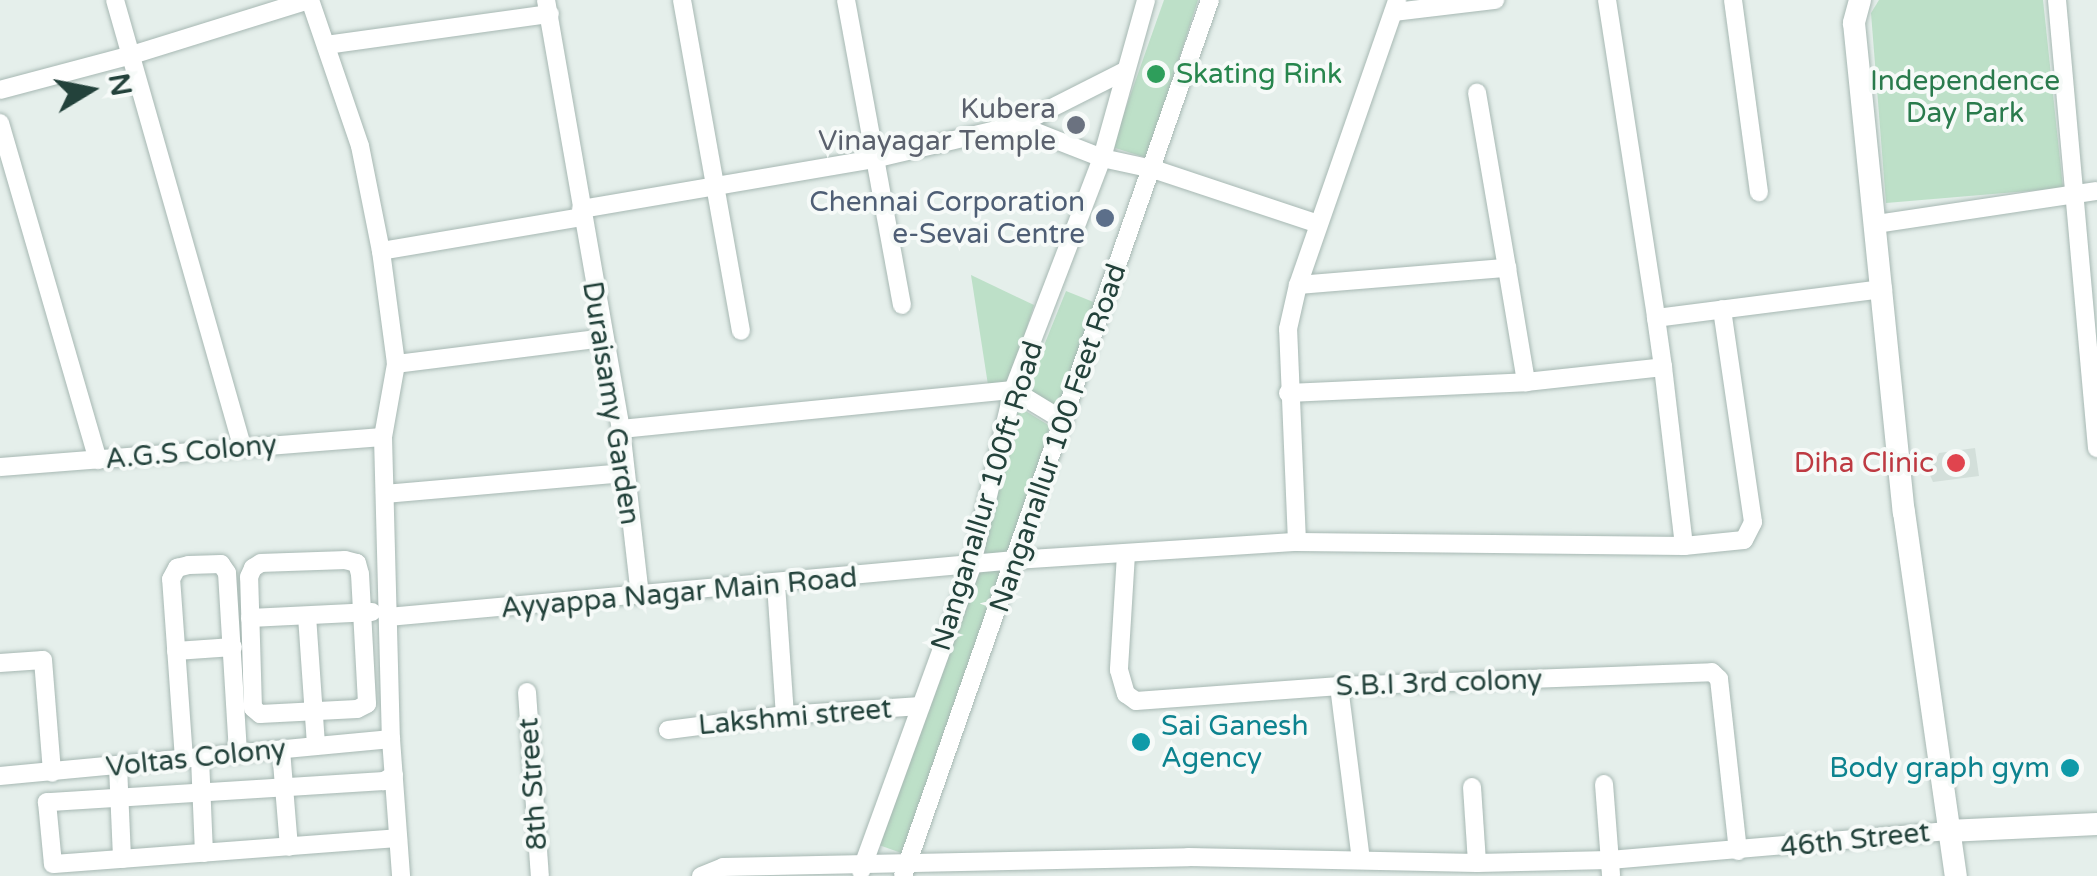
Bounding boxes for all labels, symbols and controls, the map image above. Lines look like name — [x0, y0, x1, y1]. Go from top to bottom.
north arrow — [40, 40, 140, 140]
place label: Skating Rink — [1176, 57, 1342, 91]
marker: Skating Rink — [1145, 63, 1167, 85]
park label: Independence Day Park — [1870, 64, 2060, 130]
text: N — [101, 71, 138, 99]
place label: Kubera Vinayagar Temple — [818, 92, 1056, 158]
marker: Kubera Vinayagar Temple — [1065, 114, 1087, 136]
place label: Chennai Corporation e-Sevai Centre — [809, 185, 1085, 251]
marker: Chennai Corporation e-Sevai Centre — [1094, 207, 1116, 229]
street label: Nanganallur 100 Feet Road — [982, 259, 1134, 617]
street label: Duraisamy Garden — [575, 279, 647, 527]
street label: Nanganallur 100ft Road — [924, 337, 1050, 655]
street label: A.G.S Colony — [104, 428, 278, 476]
place label: Diha Clinic — [1794, 446, 1934, 480]
marker: Diha Clinic — [1943, 450, 1969, 476]
street label: Ayyappa Nagar Main Road — [499, 561, 859, 625]
street label: S.B.I 3rd colony — [1335, 663, 1543, 703]
street label: Lakshmi street — [697, 692, 893, 742]
place label: Sai Ganesh Agency — [1161, 709, 1309, 775]
street label: 8th Street — [512, 717, 554, 851]
marker: Sai Ganesh Agency — [1130, 731, 1152, 753]
street label: Voltas Colony — [104, 732, 288, 784]
place label: Body graph gym — [1829, 751, 2050, 785]
marker: Body graph gym — [2059, 757, 2081, 779]
street label: 46th Street — [1779, 815, 1931, 865]

